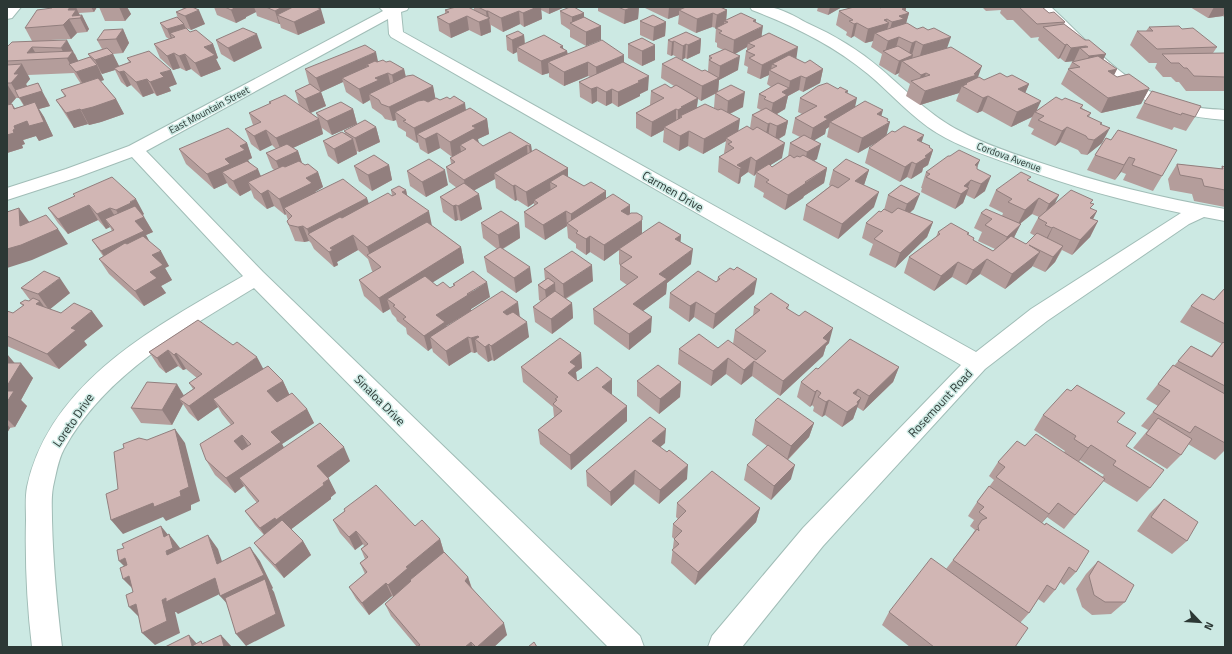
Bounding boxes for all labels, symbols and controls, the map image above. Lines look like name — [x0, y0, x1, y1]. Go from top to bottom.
street label: East Mountain Street — [166, 82, 252, 138]
street label: Cordova Avenue — [975, 138, 1043, 176]
street label: Carmen Drive — [639, 166, 707, 216]
street label: Rosemount Road — [903, 365, 977, 441]
street label: Sinaloa Drive — [350, 370, 410, 430]
street label: Loreto Drive — [48, 389, 98, 451]
north arrow — [1180, 602, 1220, 642]
text: N — [1200, 619, 1218, 633]

